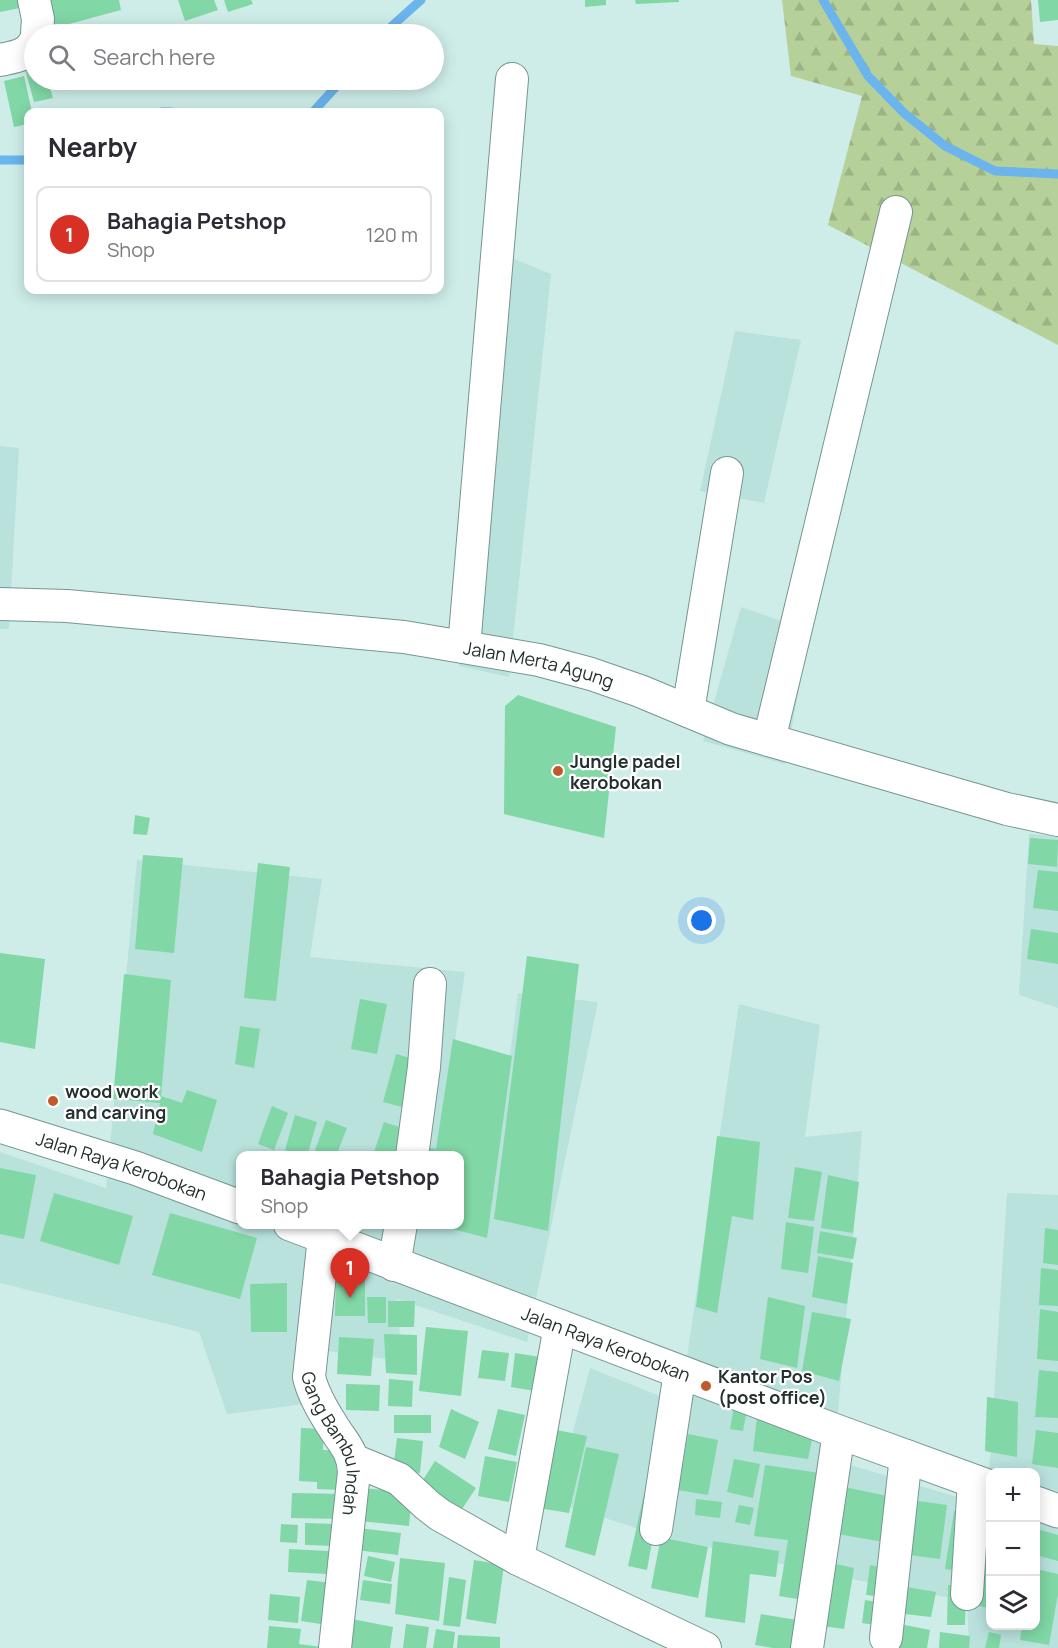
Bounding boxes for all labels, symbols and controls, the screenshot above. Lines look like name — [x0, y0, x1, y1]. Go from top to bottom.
search box — [24, 24, 444, 90]
icon: search — [45, 41, 78, 74]
text: Search here — [93, 42, 215, 72]
text: Nearby — [48, 129, 137, 165]
text: Bahagia Petshop — [107, 206, 286, 236]
text: 1 — [65, 221, 74, 248]
text: 120 m — [366, 221, 418, 248]
text: Shop — [107, 236, 155, 263]
street label: Jalan Merta Agung — [462, 635, 617, 693]
place label: Jungle padel kerobokan — [570, 749, 681, 794]
marker: Jungle padel kerobokan — [551, 764, 565, 778]
your location — [687, 906, 716, 935]
place label: wood work and carving — [65, 1079, 166, 1124]
marker: wood work and carving — [46, 1094, 60, 1108]
street label: Jalan Raya Kerobokan — [33, 1126, 210, 1206]
popup — [236, 1151, 464, 1229]
text: Bahagia Petshop — [260, 1162, 440, 1192]
text: Shop — [260, 1192, 308, 1219]
pin: 1 — [330, 1248, 370, 1298]
street label: Jalan Raya Kerobokan — [518, 1301, 694, 1387]
place label: Kantor Pos (post office) — [718, 1364, 827, 1409]
street label: Gang Bambu Indah — [296, 1369, 366, 1517]
marker: Kantor Pos (post office) — [699, 1379, 713, 1393]
map controls — [986, 1468, 1040, 1630]
button: + — [986, 1468, 1040, 1522]
button: − — [986, 1522, 1040, 1576]
button: layers — [986, 1576, 1040, 1630]

